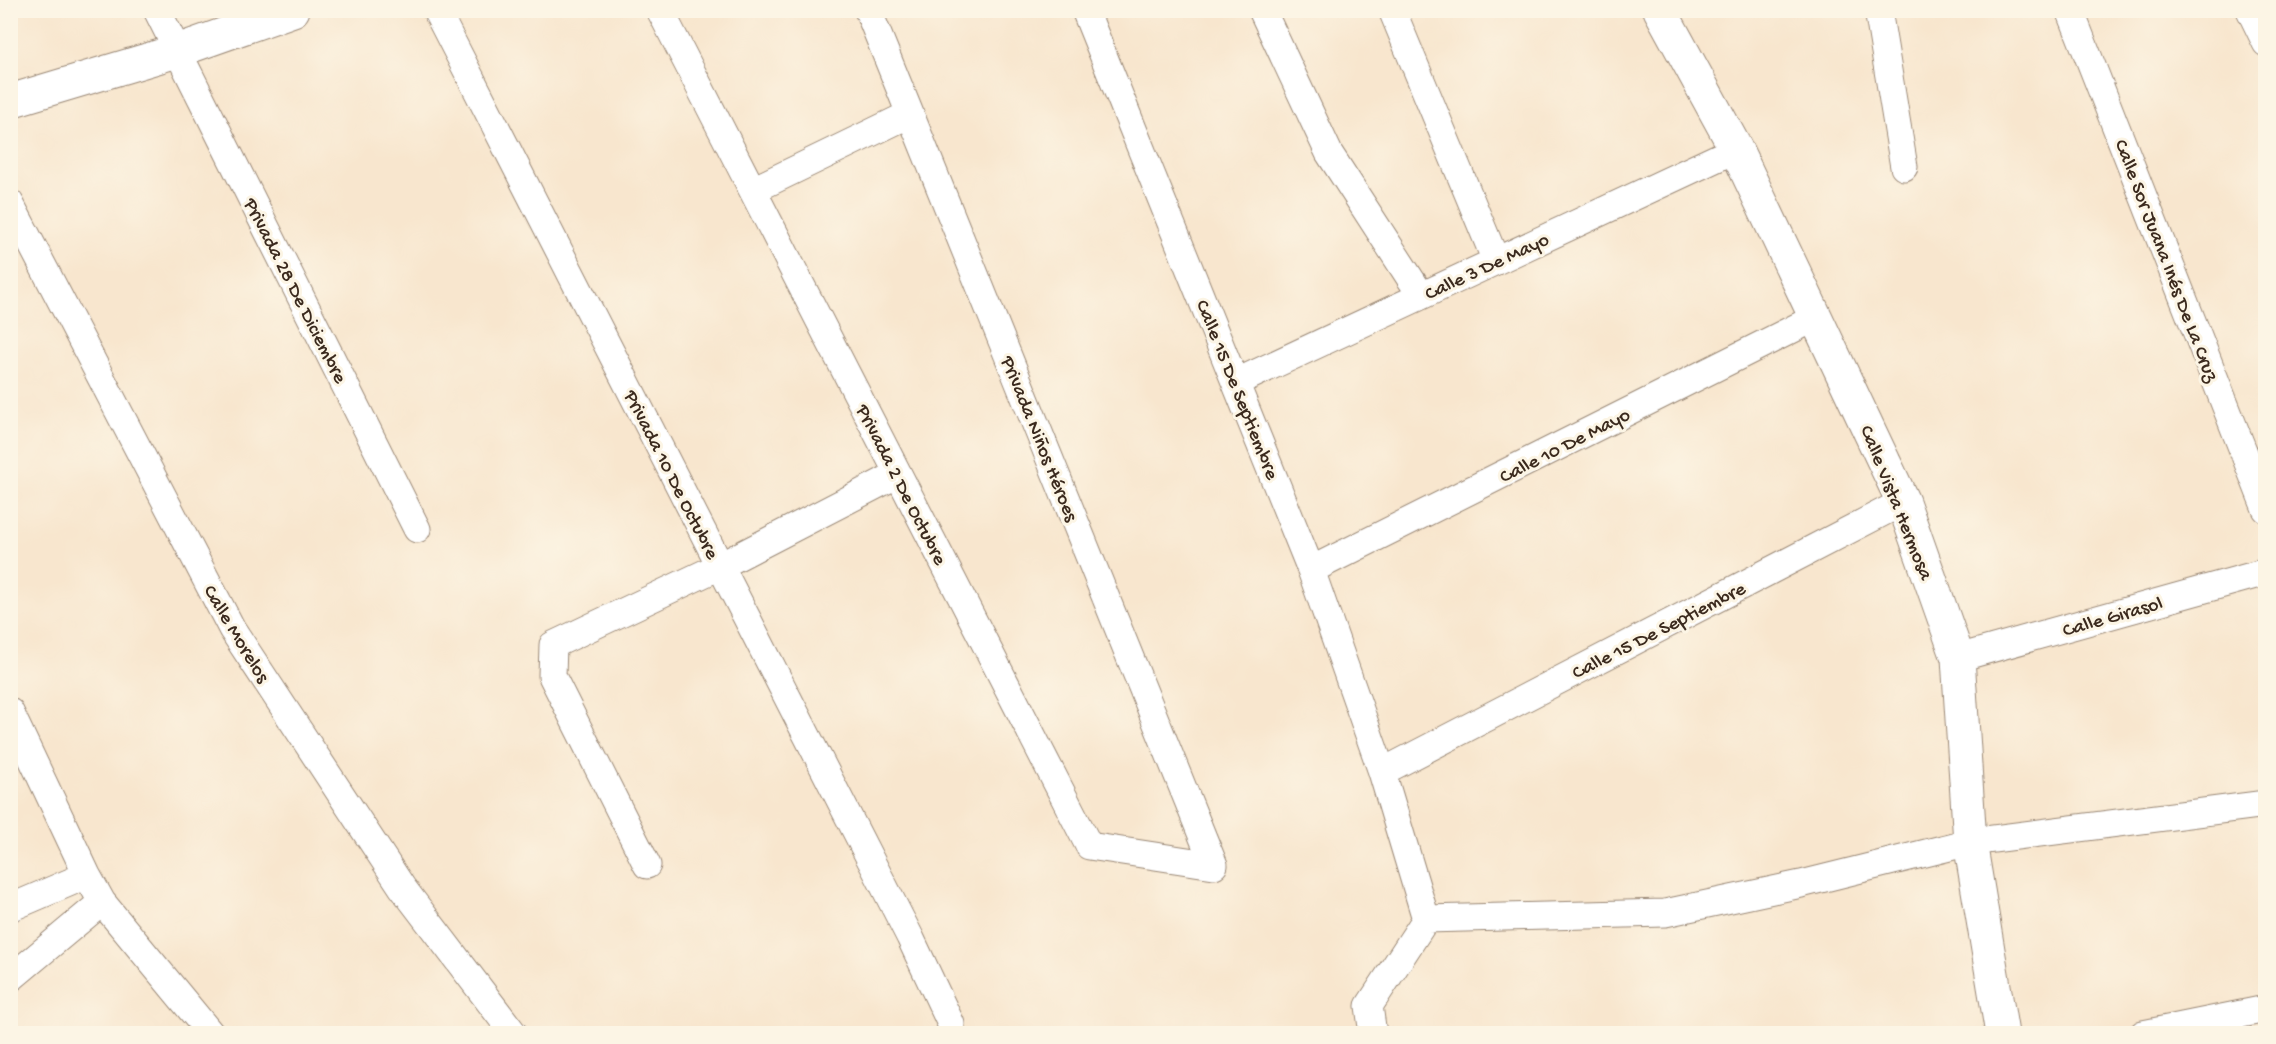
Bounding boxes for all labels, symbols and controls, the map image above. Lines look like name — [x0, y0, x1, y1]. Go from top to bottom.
street label: Calle Sor Juana Inés De La Cruz — [2108, 137, 2222, 387]
street label: Privada 28 De Diciembre — [237, 194, 351, 389]
street label: Calle 3 De Mayo — [1422, 229, 1553, 307]
street label: Calle 15 De Septiembre — [1189, 297, 1283, 484]
street label: Privada Niños Héroes — [994, 352, 1082, 526]
street label: Privada 10 De Octubre — [617, 386, 723, 565]
street label: Privada 2 De Octubre — [849, 401, 951, 570]
street label: Calle 10 De Mayo — [1497, 404, 1635, 490]
street label: Calle Vista Hermosa — [1853, 423, 1937, 585]
street label: Calle 15 De Septiembre — [1569, 578, 1751, 686]
street label: Calle Morelos — [197, 582, 273, 688]
street label: Calle Girasol — [2060, 593, 2166, 644]

